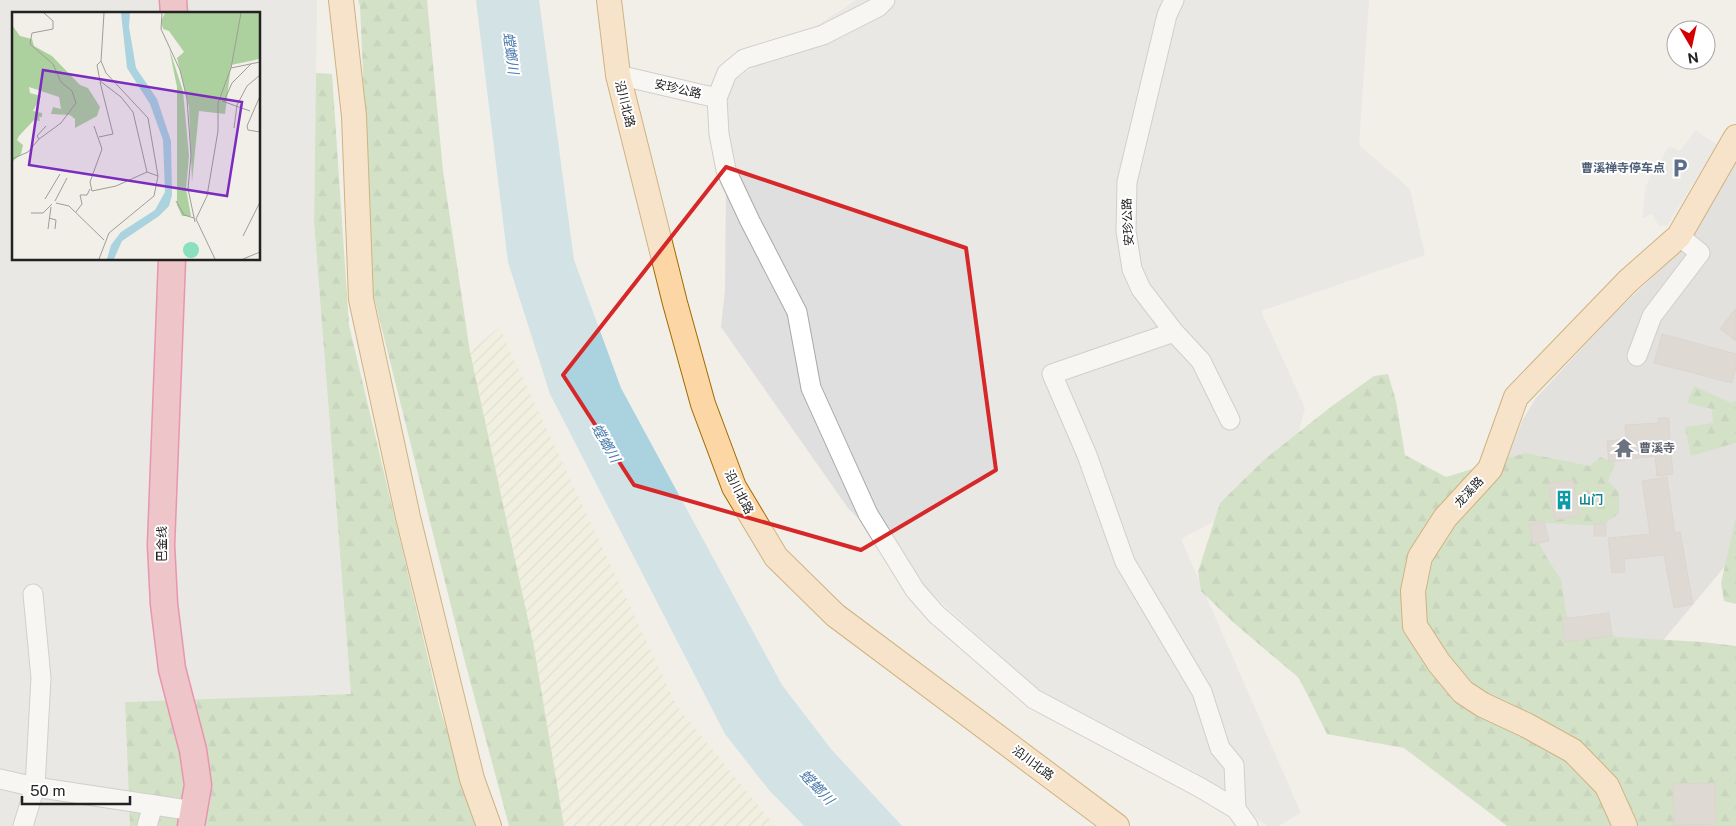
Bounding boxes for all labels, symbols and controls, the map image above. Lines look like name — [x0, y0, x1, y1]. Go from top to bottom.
inset map — [12, 12, 260, 260]
north arrow — [1666, 20, 1716, 70]
water label: 螳螂川 — [500, 31, 522, 77]
text: N — [1686, 49, 1700, 67]
street label: 安珍公路 — [653, 77, 703, 101]
street label: 沿川北路 — [612, 79, 638, 129]
parking icon: 曹溪禅寺停车点 — [1669, 157, 1691, 179]
place label: 曹溪禅寺停车点 — [1581, 161, 1665, 175]
street label: 安珍公路 — [1120, 198, 1136, 246]
water label: 螳螂川 — [589, 421, 624, 467]
temple icon: 曹溪寺 — [1613, 437, 1635, 459]
place label: 曹溪寺 — [1639, 441, 1675, 455]
street label: 沿川北路 — [722, 467, 756, 517]
street label: 龙溪路 — [1452, 474, 1486, 510]
building icon: 山门 — [1553, 489, 1575, 511]
place label: 山门 — [1579, 493, 1603, 507]
street label: 巴金线 — [155, 526, 169, 562]
street label: 沿川北路 — [1010, 743, 1056, 783]
water label: 螳螂川 — [797, 766, 839, 809]
scale bar — [22, 774, 130, 806]
text: 50 m — [30, 782, 65, 799]

